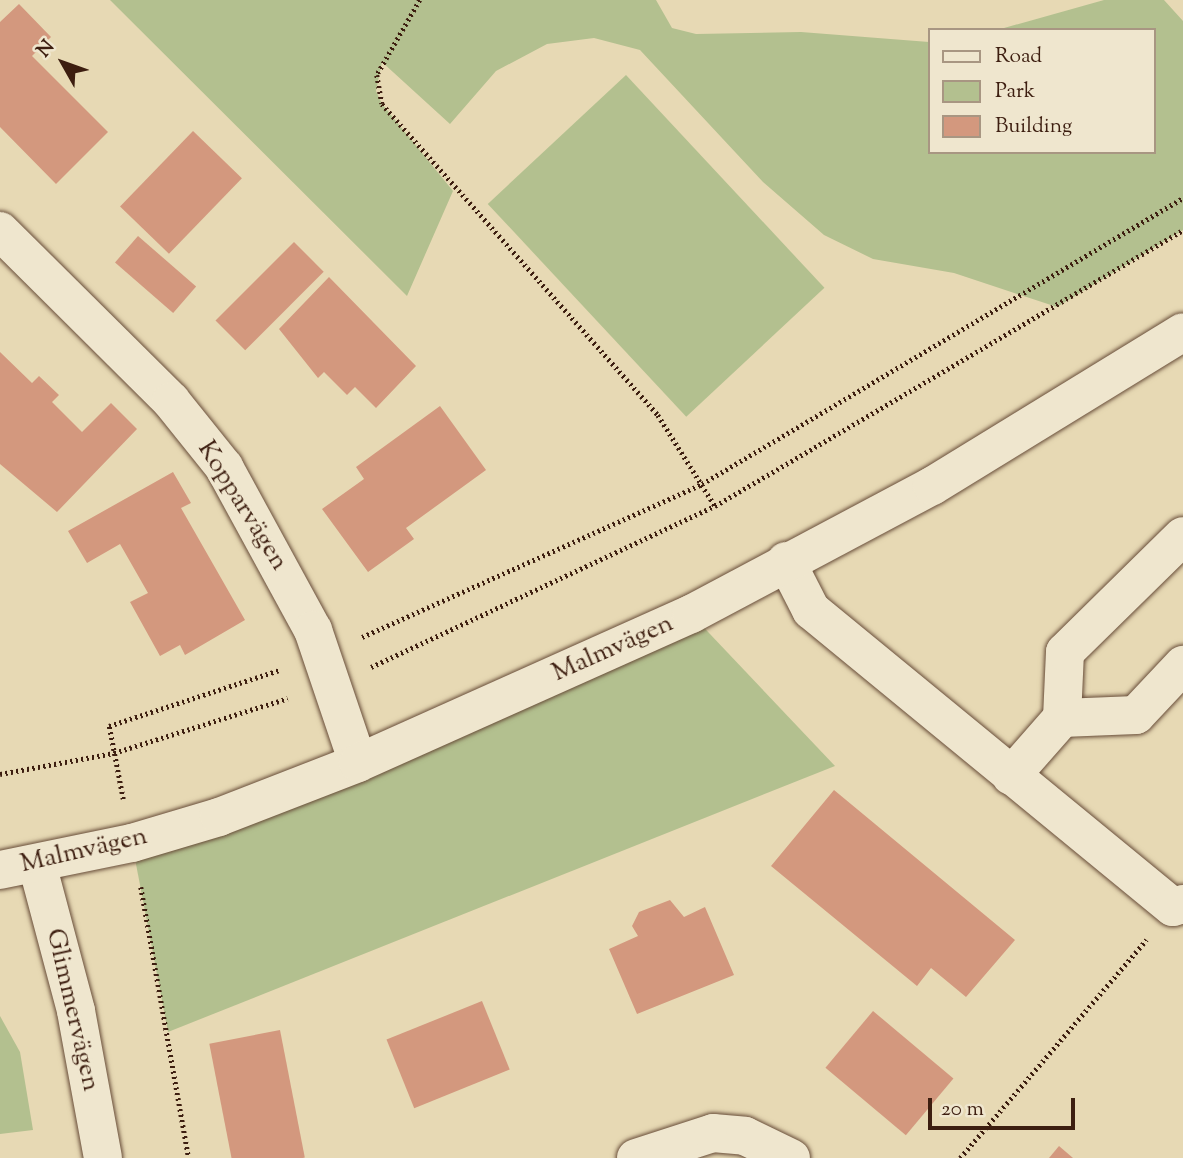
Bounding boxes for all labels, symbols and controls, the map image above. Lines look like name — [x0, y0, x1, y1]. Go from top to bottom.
north arrow — [28, 28, 98, 98]
legend — [928, 28, 1155, 154]
text: N — [31, 35, 62, 64]
text: Road — [995, 42, 1042, 72]
text: Park — [995, 77, 1035, 107]
text: Building — [995, 112, 1072, 142]
street label: Kopparvägen — [190, 435, 294, 577]
street label: Malmvägen — [548, 608, 678, 690]
street label: Malmvägen — [18, 821, 150, 881]
street label: Glimmervägen — [38, 926, 106, 1094]
scale bar — [931, 1084, 1078, 1128]
text: 20 m — [941, 1095, 984, 1125]

